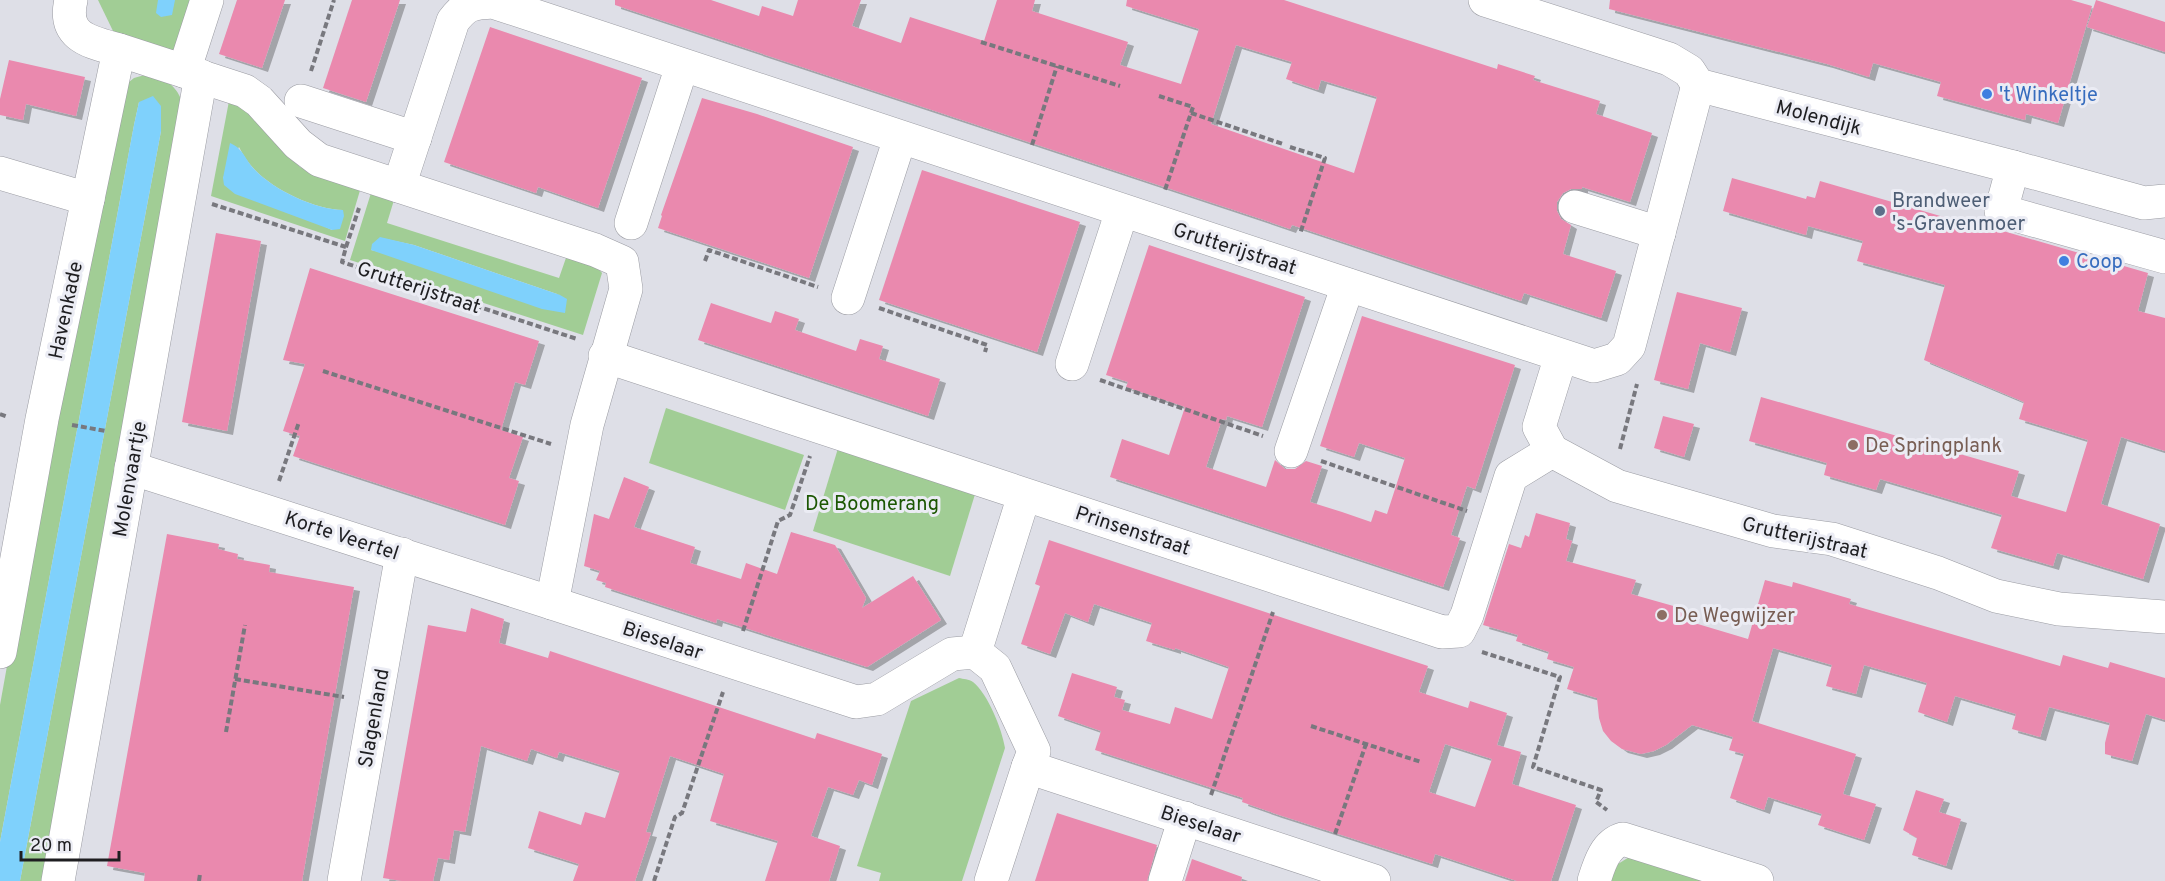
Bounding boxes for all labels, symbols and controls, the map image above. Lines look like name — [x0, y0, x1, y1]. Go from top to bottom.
place label: 't Winkeltje — [1999, 83, 2098, 109]
marker: 't Winkeltje — [1980, 87, 1994, 101]
street label: Molendijk — [1773, 95, 1864, 143]
place label: Brandweer 's-Gravenmoer — [1892, 189, 2026, 238]
marker: Brandweer 's-Gravenmoer — [1873, 204, 1887, 218]
street label: Grutterijstraat — [1169, 218, 1299, 282]
place label: Coop — [2076, 250, 2123, 276]
marker: Coop — [2057, 254, 2071, 268]
street label: Grutterijstraat — [353, 257, 483, 321]
street label: Havenkade — [44, 259, 90, 362]
street label: Molenvaartje — [108, 419, 154, 539]
place label: De Springplank — [1865, 434, 2002, 460]
marker: De Springplank — [1846, 438, 1860, 452]
park label: De Boomerang — [805, 492, 939, 518]
street label: Prinsenstraat — [1071, 501, 1193, 563]
street label: Korte Veertel — [281, 506, 402, 568]
street label: Grutterijstraat — [1739, 512, 1870, 566]
place label: De Wegwijzer — [1674, 604, 1795, 630]
marker: De Wegwijzer — [1655, 608, 1669, 622]
street label: Bieselaar — [619, 617, 706, 667]
street label: Slagenland — [353, 667, 396, 770]
street label: Bieselaar — [1157, 801, 1244, 851]
scale bar — [21, 824, 118, 862]
text: 20 m — [30, 835, 72, 858]

